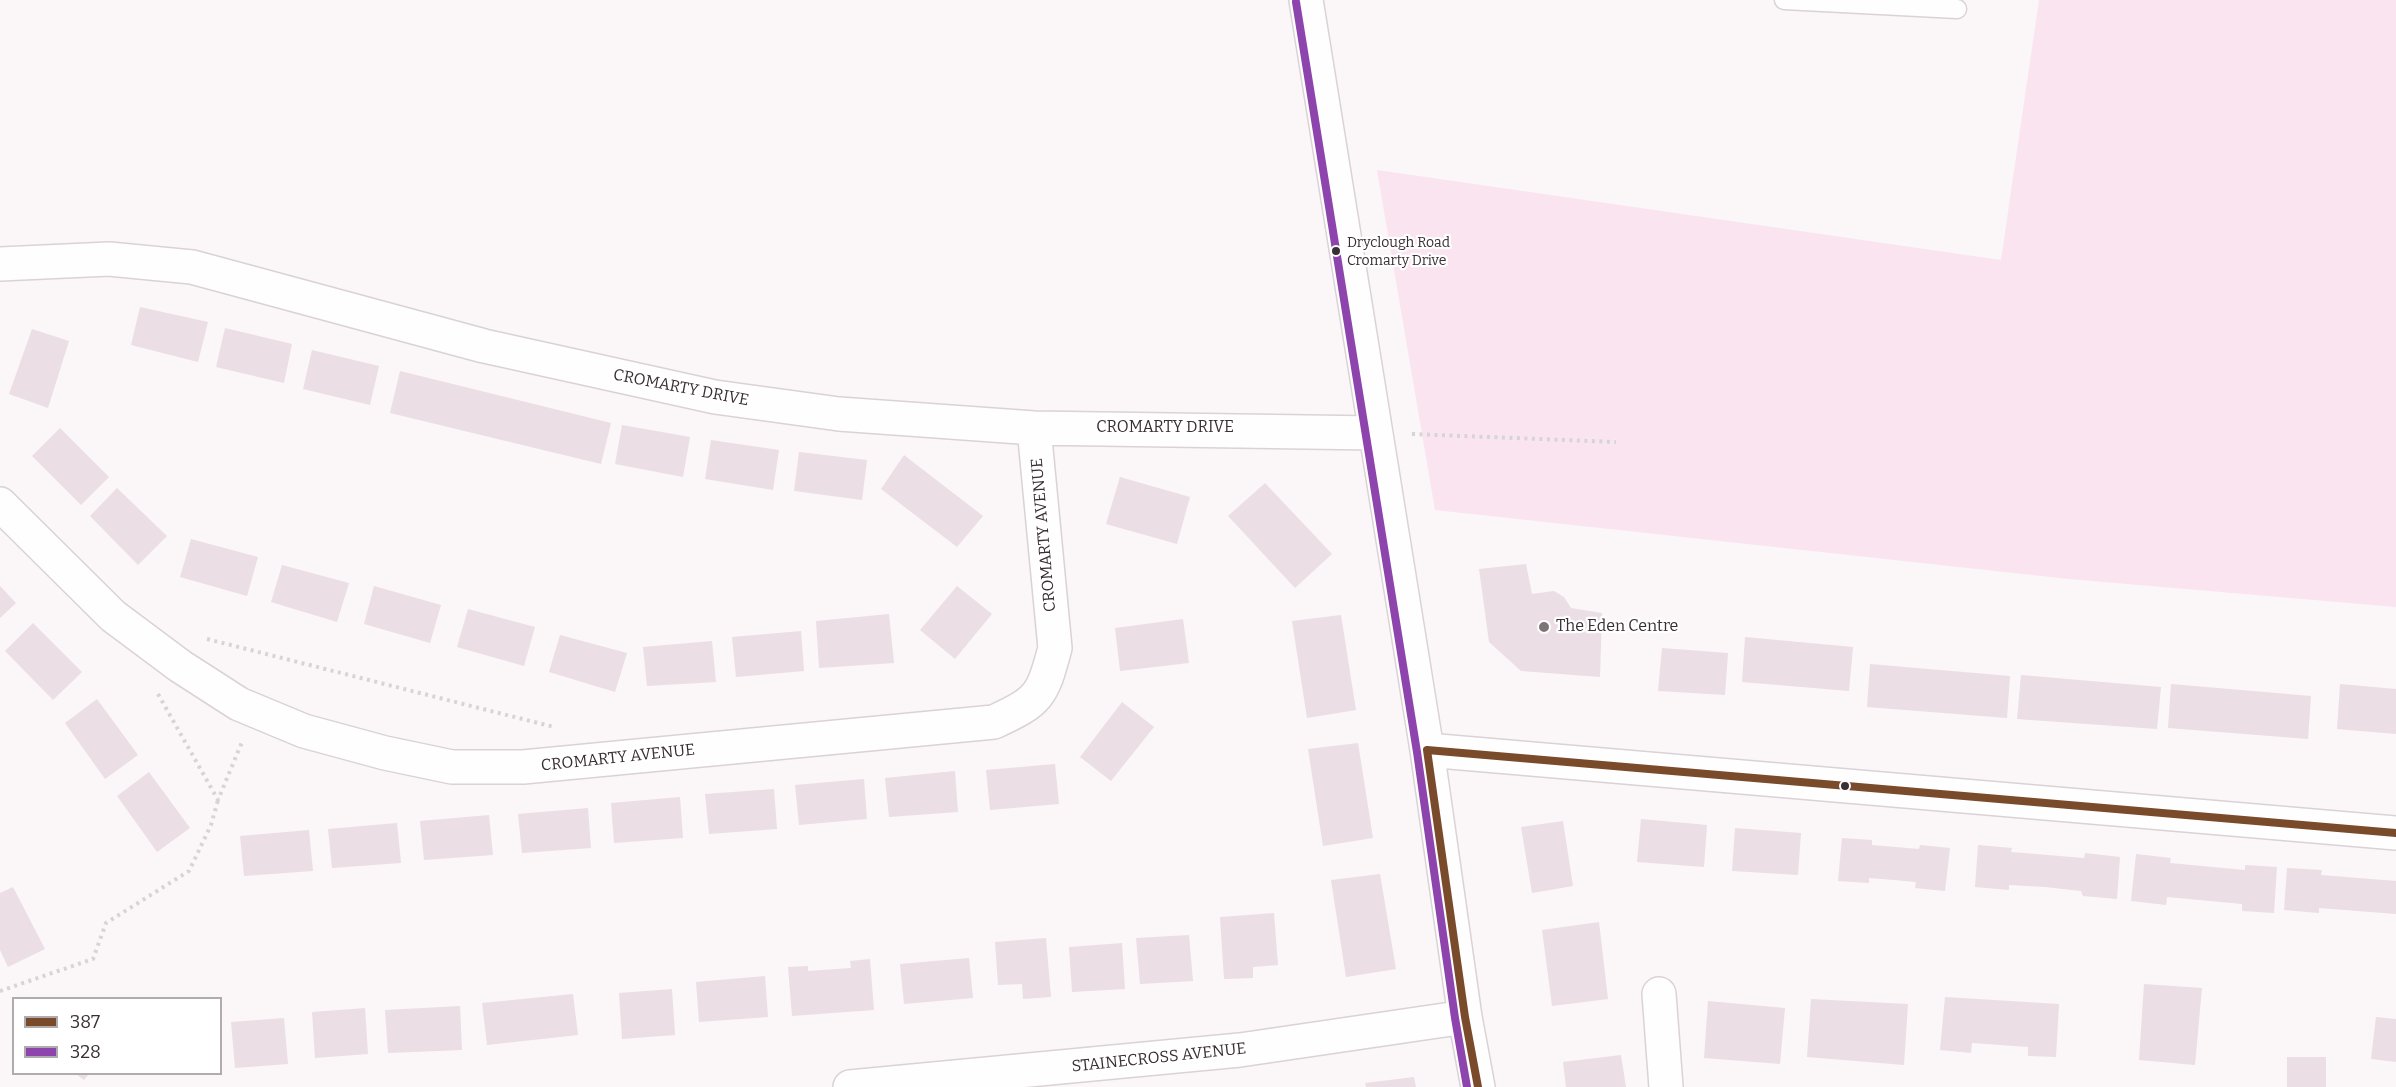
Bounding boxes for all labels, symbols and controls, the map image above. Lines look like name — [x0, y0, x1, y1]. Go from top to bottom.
place label: Dryclough Road Cromarty Drive — [1347, 235, 1450, 268]
marker: Dryclough Road Cromarty Drive — [1330, 245, 1342, 257]
street label: CROMARTY DRIVE — [612, 365, 750, 411]
street label: CROMARTY DRIVE — [1096, 418, 1234, 438]
street label: CROMARTY AVENUE — [1028, 457, 1060, 613]
place label: The Eden Centre — [1556, 617, 1678, 637]
marker: The Eden Centre — [1537, 620, 1551, 634]
street label: CROMARTY AVENUE — [540, 740, 696, 776]
unlabelled marker — [1839, 780, 1851, 792]
legend — [12, 997, 222, 1075]
text: 387 — [70, 1011, 100, 1033]
street label: STAINECROSS AVENUE — [1071, 1039, 1247, 1077]
text: 328 — [70, 1041, 101, 1063]

